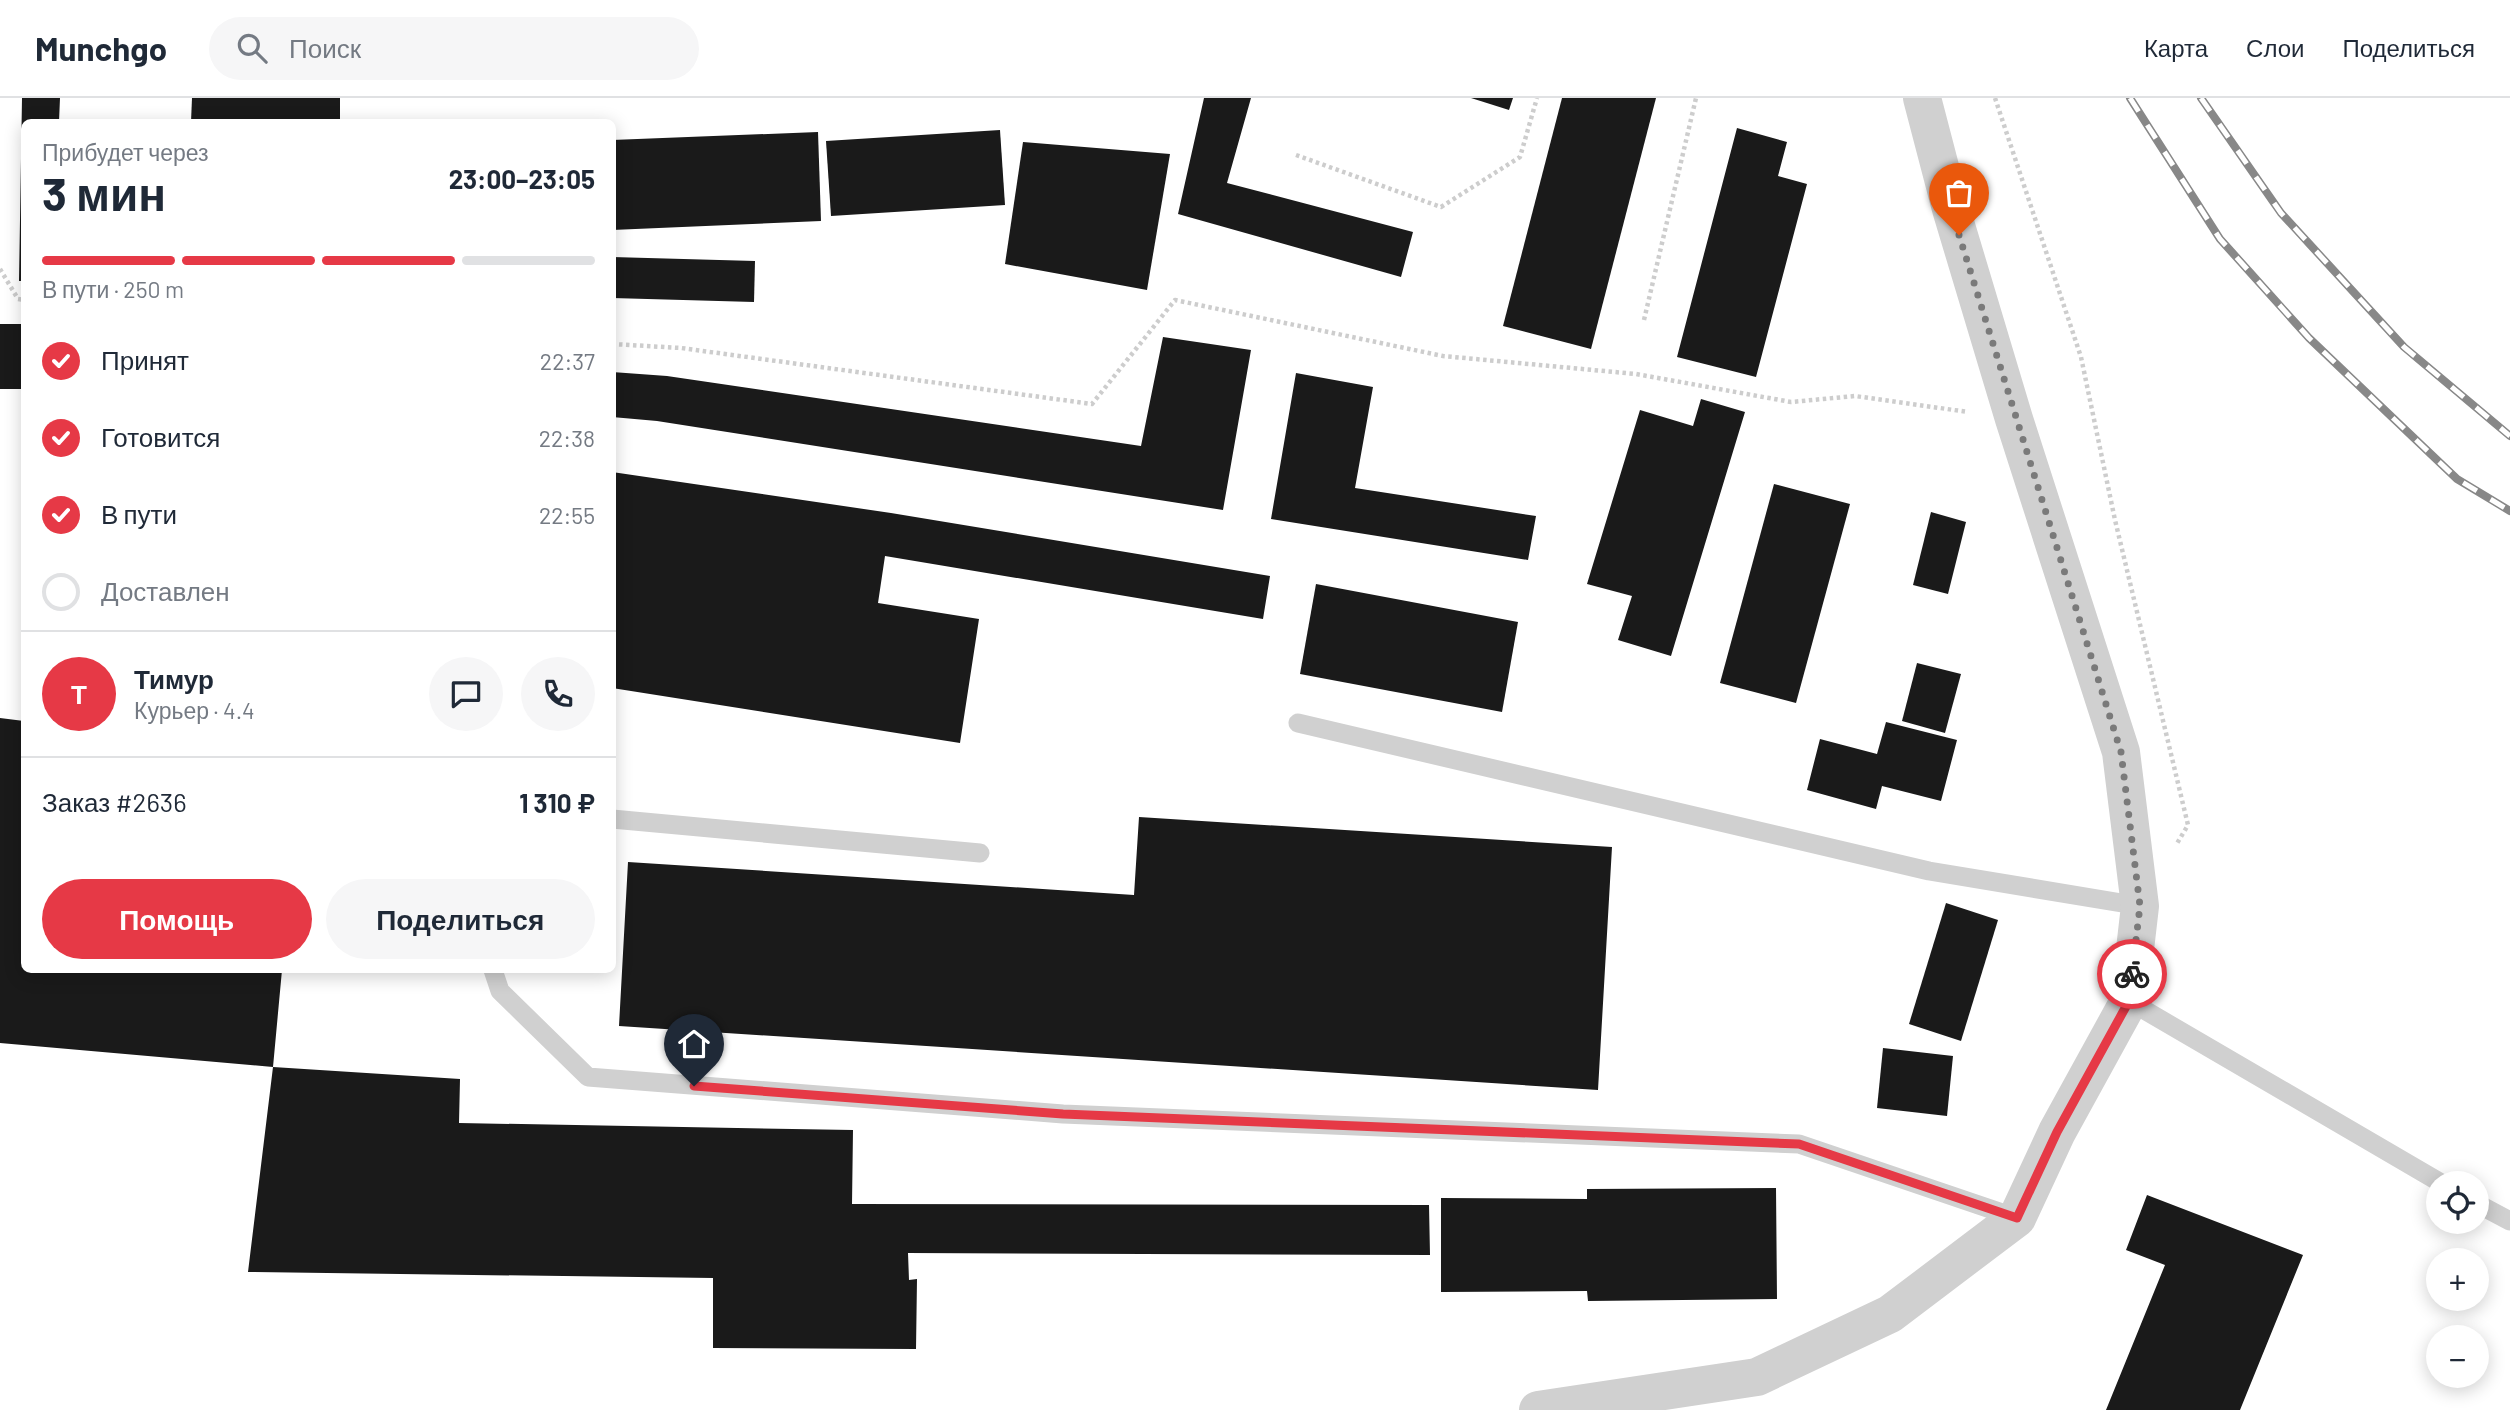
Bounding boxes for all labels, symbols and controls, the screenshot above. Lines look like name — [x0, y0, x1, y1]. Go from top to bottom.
search box — [209, 17, 699, 80]
text: Munchgo — [35, 28, 167, 68]
icon: search — [233, 29, 271, 67]
text: Поиск — [289, 32, 361, 63]
text: Карта — [2144, 33, 2208, 62]
text: Слои — [2246, 33, 2304, 62]
text: Поделиться — [2342, 33, 2475, 62]
text: Прибудет через — [42, 138, 209, 166]
text: 23:00–23:05 — [449, 163, 595, 194]
pin — [1929, 163, 1989, 235]
text: 3 мин — [42, 165, 166, 220]
icon: bag — [1940, 174, 1978, 212]
text: В пути · 250 m — [42, 275, 184, 303]
icon: check — [42, 342, 80, 380]
text: Принят — [101, 344, 189, 375]
text: 22:37 — [540, 347, 595, 375]
icon: check — [42, 419, 80, 457]
text: Готовится — [101, 421, 220, 452]
text: 22:38 — [539, 424, 595, 452]
icon: check — [42, 496, 80, 534]
text: В пути — [101, 498, 177, 529]
text: 22:55 — [539, 501, 595, 529]
text: Доставлен — [101, 575, 230, 606]
button: chat — [429, 657, 503, 731]
button: phone — [521, 657, 595, 731]
text: Тимур — [134, 663, 214, 694]
text: Т — [71, 678, 87, 709]
text: Курьер · 4.4 — [134, 696, 255, 724]
text: Заказ #2636 — [42, 786, 187, 817]
text: 1 310 ₽ — [519, 787, 595, 818]
button: Помощь — [42, 879, 312, 959]
button: Поделиться — [326, 879, 595, 959]
courier — [2097, 939, 2167, 1009]
icon: bike — [2113, 955, 2151, 993]
pin — [664, 1014, 724, 1086]
icon: home — [675, 1025, 713, 1063]
map controls — [2426, 1171, 2489, 1388]
button: locate — [2426, 1171, 2489, 1234]
button: + — [2426, 1248, 2489, 1311]
button: − — [2426, 1325, 2489, 1388]

